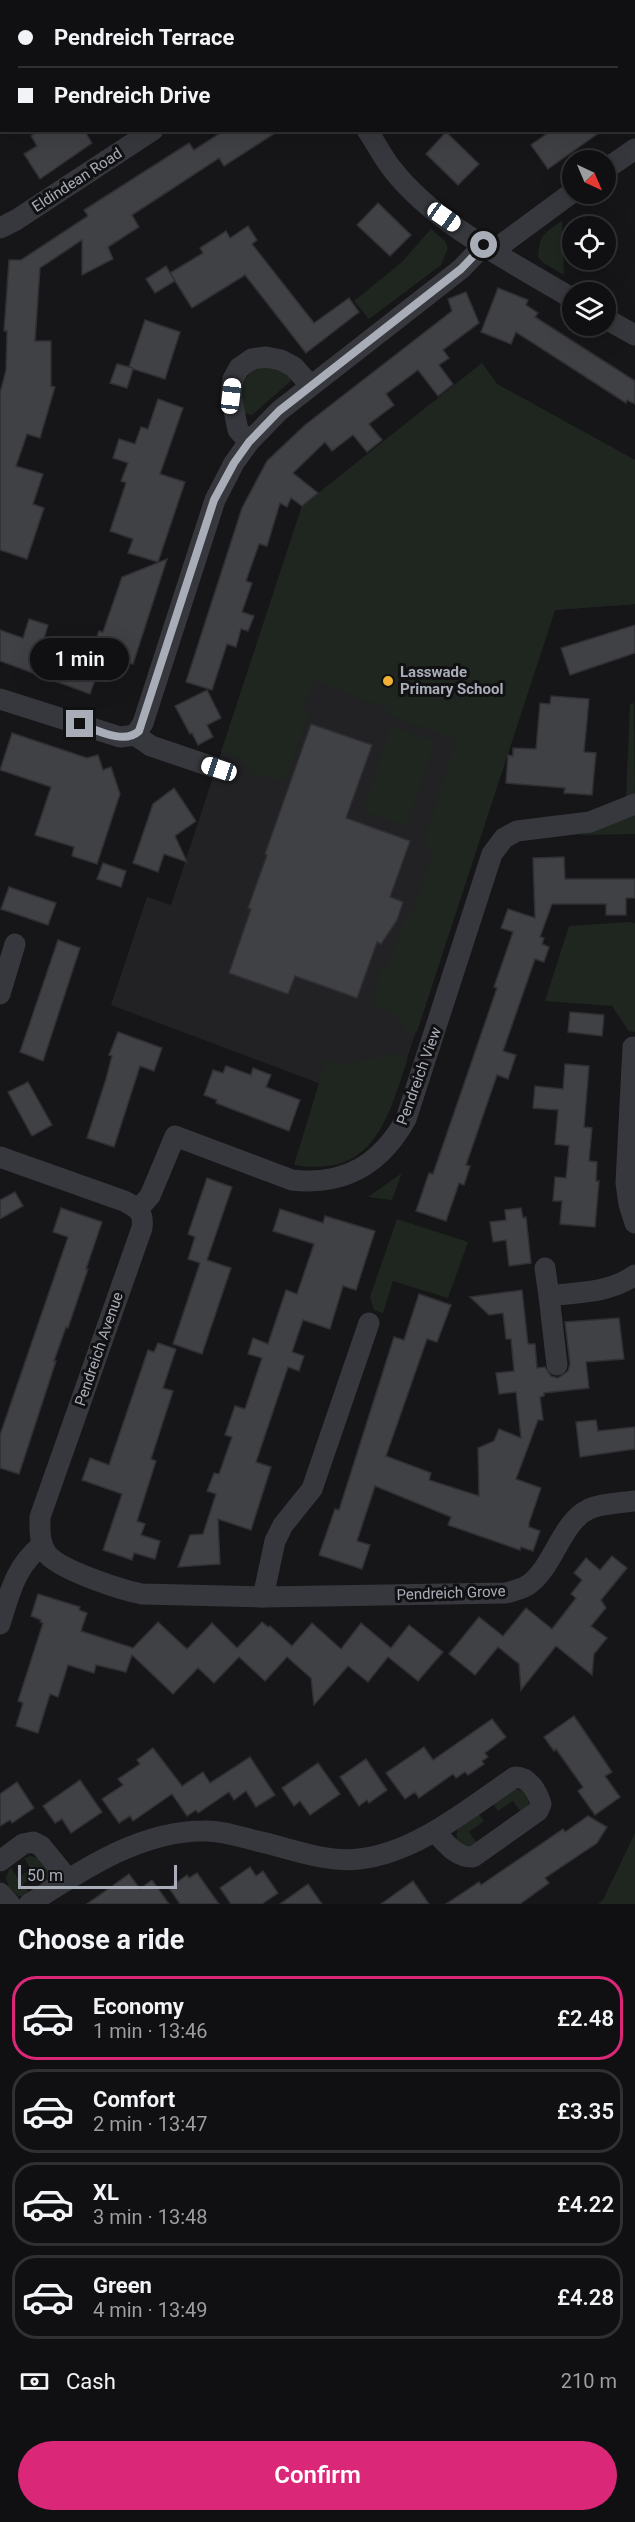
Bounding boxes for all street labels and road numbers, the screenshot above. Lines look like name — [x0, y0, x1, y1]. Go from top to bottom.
street label: Eldindean Road — [29, 144, 125, 216]
street label: Pendreich View — [393, 1025, 445, 1127]
street label: Pendreich Avenue — [71, 1290, 127, 1408]
street label: Pendreich Grove — [396, 1582, 506, 1604]

